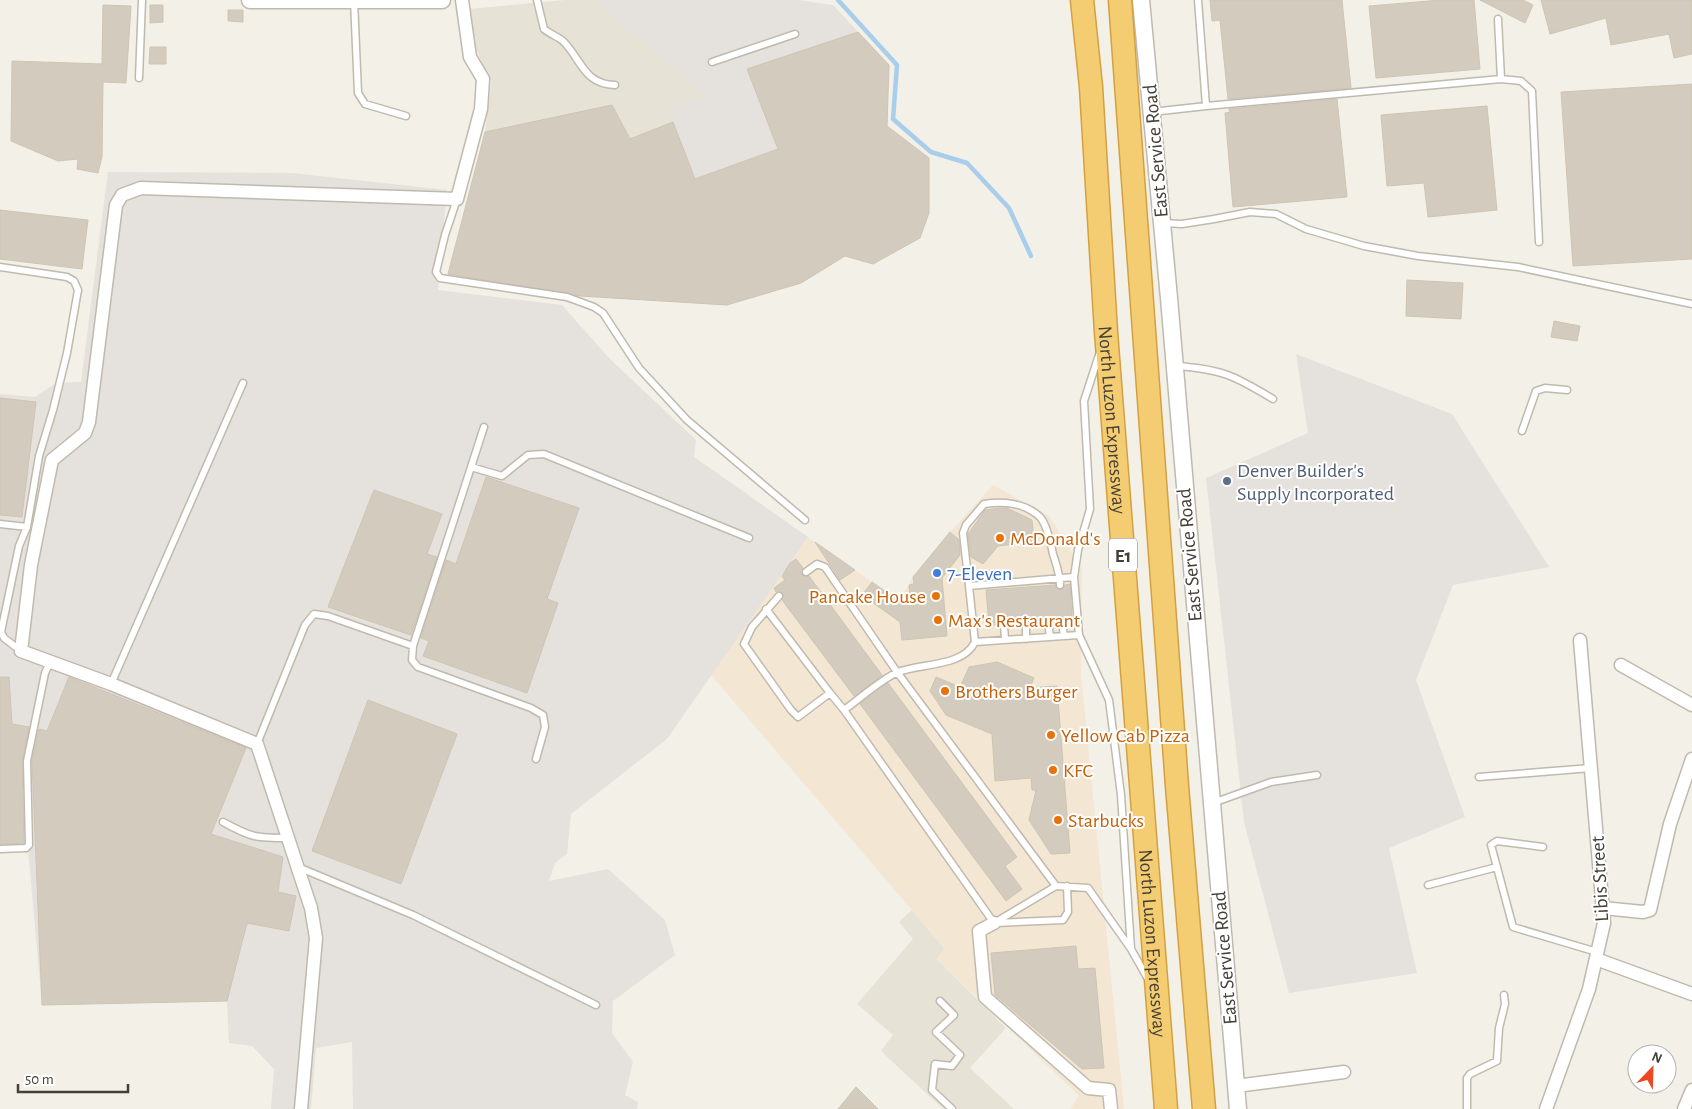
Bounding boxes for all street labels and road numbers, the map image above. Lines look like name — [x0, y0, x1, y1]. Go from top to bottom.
street label: East Service Road — [1140, 83, 1172, 218]
street label: North Luzon Expressway — [1095, 325, 1129, 515]
street label: East Service Road — [1174, 487, 1206, 622]
road number: E1 — [1109, 538, 1137, 572]
street label: Libis Street — [1588, 835, 1612, 922]
street label: North Luzon Expressway — [1135, 848, 1169, 1039]
street label: East Service Road — [1209, 890, 1241, 1025]

